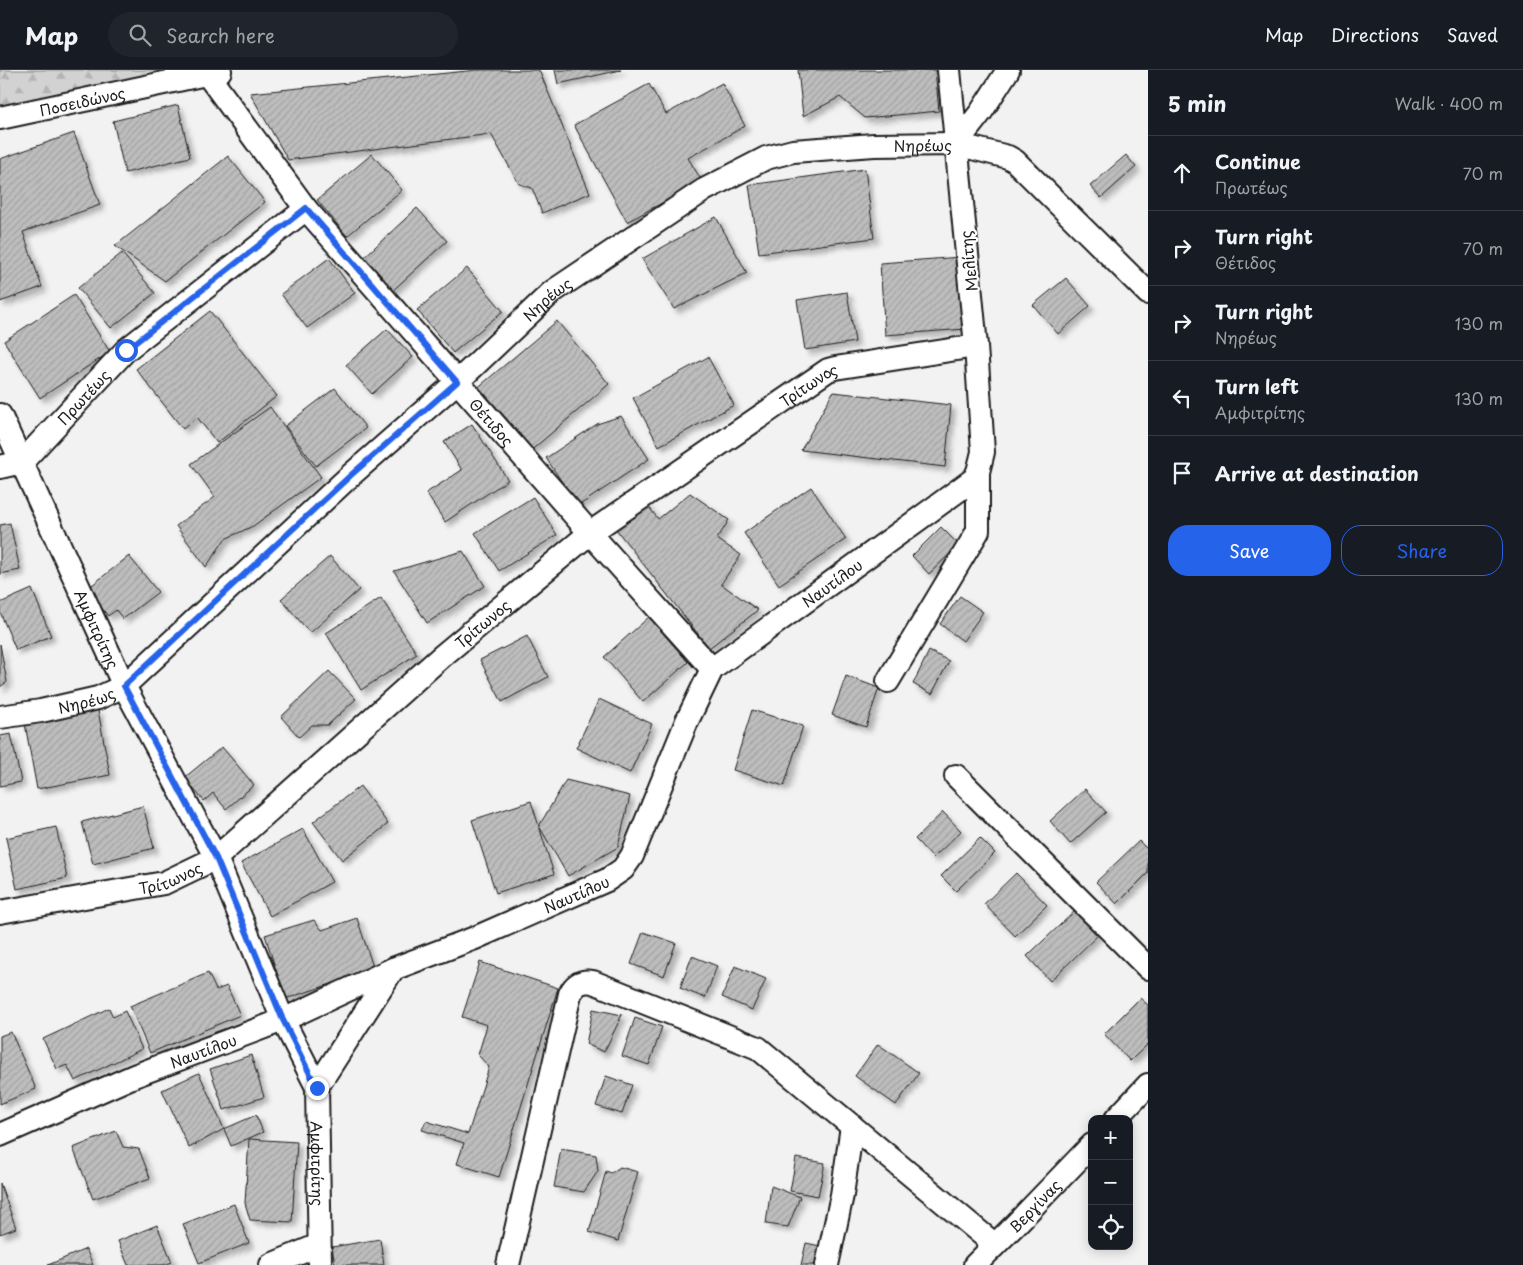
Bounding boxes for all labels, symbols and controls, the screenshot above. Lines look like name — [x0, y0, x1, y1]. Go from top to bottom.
search box — [108, 12, 458, 57]
text: Map — [25, 17, 78, 53]
icon: search — [126, 21, 154, 49]
text: Search here — [166, 21, 275, 49]
text: Map — [1265, 21, 1303, 48]
text: Directions — [1331, 21, 1419, 48]
text: Saved — [1447, 21, 1498, 48]
street label: Ποσειδώνος — [37, 80, 127, 121]
text: 5 min — [1168, 87, 1226, 119]
text: Walk · 400 m — [1395, 91, 1503, 115]
street label: Νηρέως — [894, 133, 952, 156]
text: Continue — [1215, 147, 1301, 175]
icon: ahead — [1168, 159, 1196, 187]
text: 70 m — [1463, 161, 1503, 185]
text: Πρωτέως — [1215, 175, 1288, 199]
text: Turn right — [1215, 222, 1313, 250]
street label: Μελίτης — [953, 229, 983, 293]
icon: right — [1168, 234, 1196, 262]
text: 70 m — [1463, 236, 1503, 260]
text: Θέτιδος — [1215, 250, 1276, 274]
street label: Νηρέως — [517, 271, 576, 326]
text: Turn right — [1215, 297, 1313, 325]
icon: right — [1168, 309, 1196, 337]
text: 130 m — [1455, 311, 1503, 335]
text: Νηρέως — [1215, 325, 1277, 349]
route start — [115, 339, 138, 362]
street label: Τρίτωνος — [774, 356, 840, 412]
street label: Πρωτέως — [51, 363, 115, 429]
text: Turn left — [1215, 372, 1299, 400]
icon: left — [1168, 384, 1196, 412]
text: 130 m — [1455, 386, 1503, 410]
street label: Θέτιδος — [465, 392, 520, 451]
text: Αμφιτρίτης — [1215, 400, 1305, 424]
icon: arrive — [1168, 459, 1196, 487]
text: Arrive at destination — [1215, 459, 1419, 487]
button: Save — [1168, 525, 1331, 576]
button: Share — [1341, 525, 1503, 576]
street label: Ναυτίλου — [796, 553, 867, 612]
street label: Αμφιτρίτης — [70, 585, 126, 672]
street label: Τρίτωνος — [449, 593, 515, 653]
street label: Νηρέως — [56, 680, 119, 718]
street label: Τρίτωνος — [137, 855, 206, 899]
street label: Ναυτίλου — [540, 869, 613, 918]
street label: Ναυτίλου — [166, 1027, 240, 1073]
route end — [306, 1077, 329, 1100]
map controls — [1088, 1115, 1133, 1250]
button: + — [1088, 1115, 1133, 1160]
street label: Αμφιτρίτης — [306, 1121, 331, 1206]
button: − — [1088, 1160, 1133, 1205]
street label: Βεργίνας — [1003, 1173, 1065, 1237]
button: locate — [1088, 1205, 1133, 1250]

